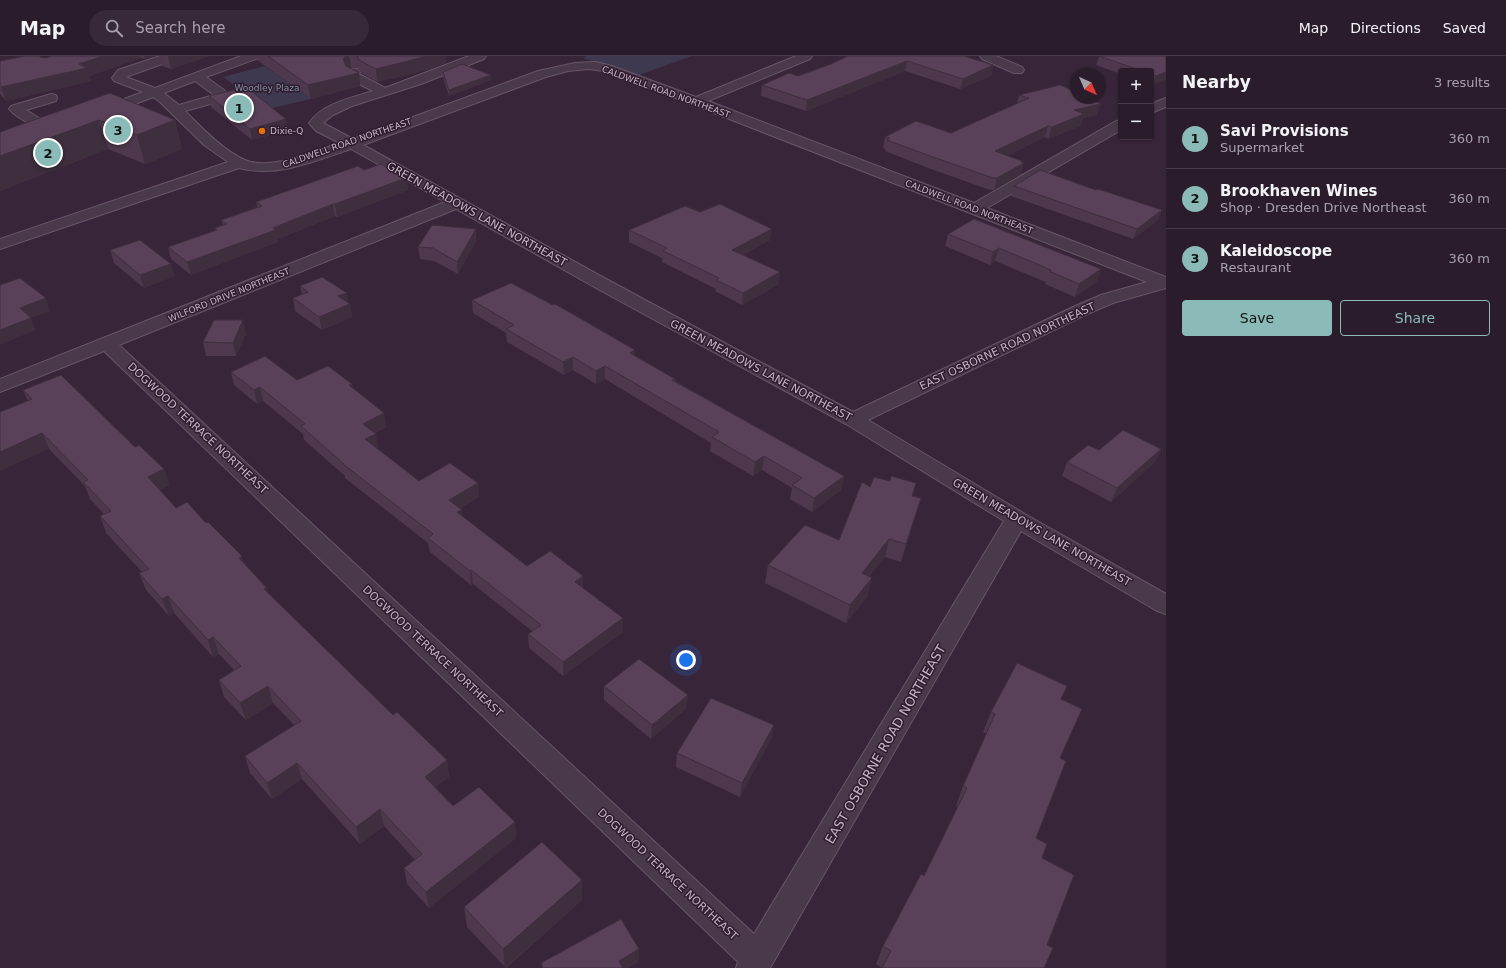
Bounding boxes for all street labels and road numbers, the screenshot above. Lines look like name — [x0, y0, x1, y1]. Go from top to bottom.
street label: CALDWELL ROAD NORTHEAST — [601, 64, 732, 120]
street label: CALDWELL ROAD NORTHEAST — [281, 116, 413, 170]
street label: GREEN MEADOWS LANE NORTHEAST — [385, 159, 569, 270]
street label: CALDWELL ROAD NORTHEAST — [904, 178, 1035, 236]
street label: WILFORD DRIVE NORTHEAST — [167, 266, 292, 324]
street label: EAST OSBORNE ROAD NORTHEAST — [917, 300, 1097, 393]
street label: GREEN MEADOWS LANE NORTHEAST — [668, 317, 854, 424]
street label: DOGWOOD TERRACE NORTHEAST — [125, 360, 271, 497]
street label: GREEN MEADOWS LANE NORTHEAST — [950, 476, 1133, 589]
street label: DOGWOOD TERRACE NORTHEAST — [360, 583, 506, 720]
street label: EAST OSBORNE ROAD NORTHEAST — [822, 642, 949, 846]
street label: DOGWOOD TERRACE NORTHEAST — [595, 806, 741, 943]

